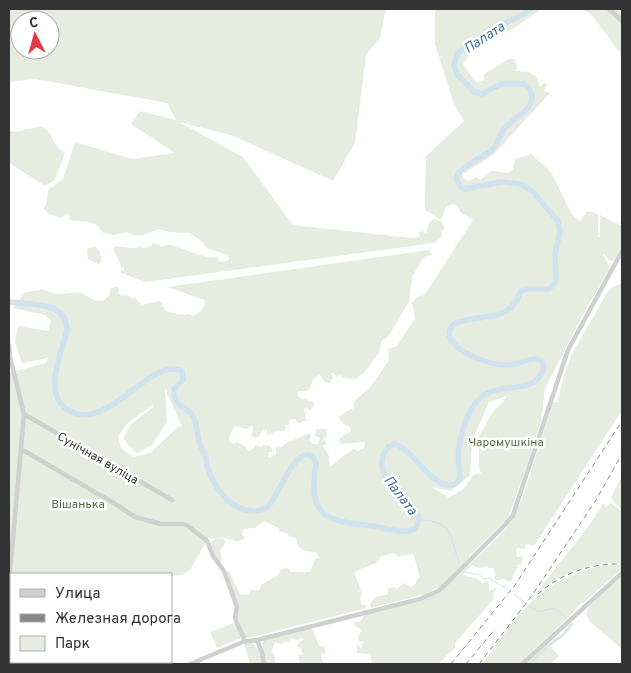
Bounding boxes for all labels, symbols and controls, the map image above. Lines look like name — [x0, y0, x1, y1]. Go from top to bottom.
north arrow — [10, 10, 60, 60]
text: С — [28, 15, 39, 32]
water label: Палата — [461, 18, 509, 58]
street label: Сунічная вуліца — [54, 429, 141, 489]
park label: Чаромушкіна — [468, 435, 544, 451]
water label: Палата — [379, 473, 421, 520]
park label: Вішанька — [51, 497, 105, 513]
legend — [10, 573, 172, 663]
text: Улица — [55, 585, 100, 604]
text: Железная дорога — [55, 610, 181, 629]
text: Парк — [55, 635, 90, 654]

